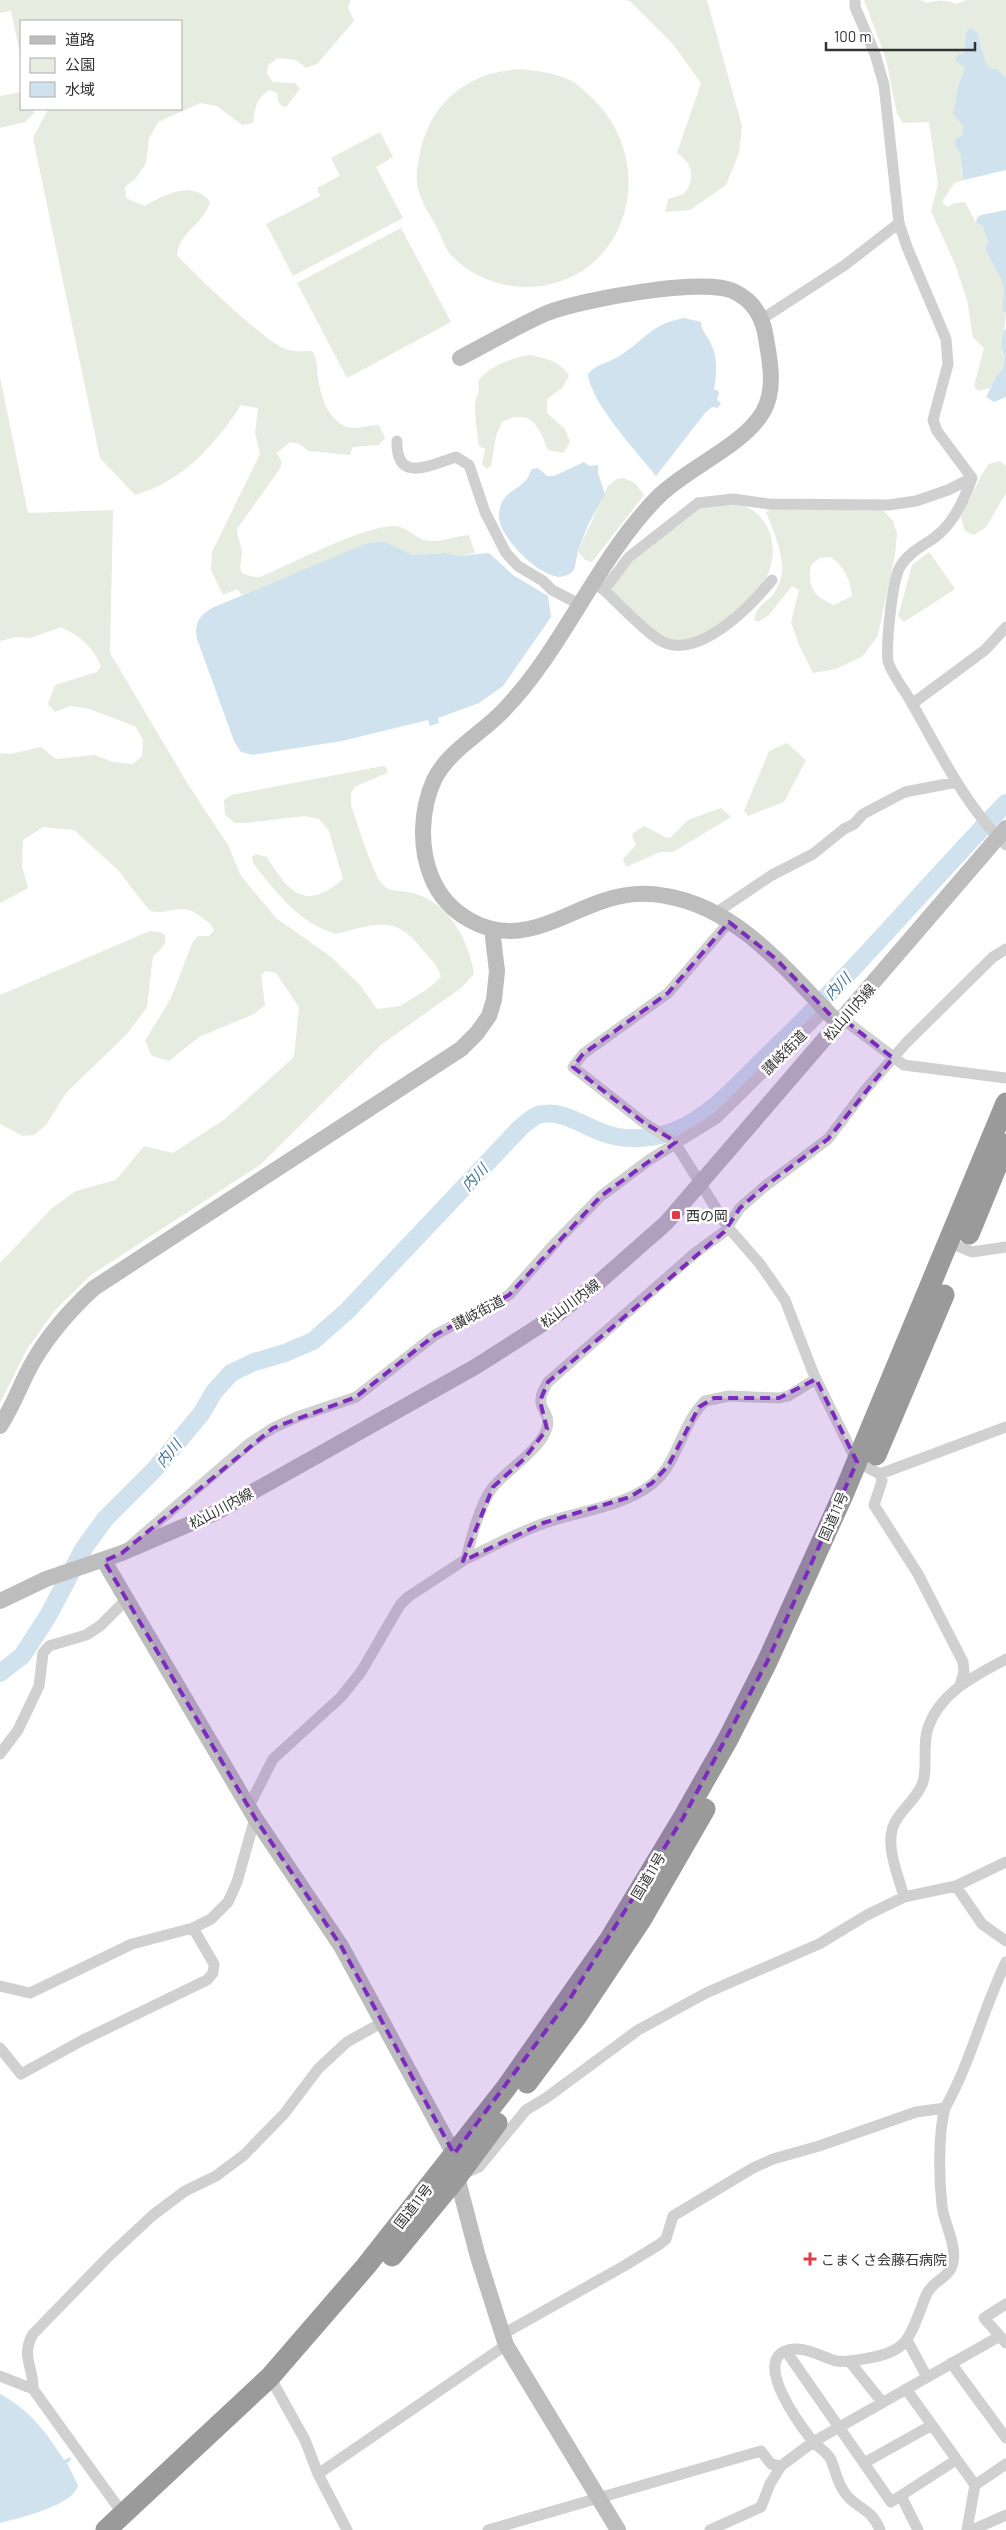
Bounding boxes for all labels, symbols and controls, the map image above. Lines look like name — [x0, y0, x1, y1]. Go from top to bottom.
legend — [20, 20, 182, 110]
scale bar — [826, 20, 975, 52]
text: 100 m — [834, 27, 872, 45]
text: 道路 — [65, 30, 95, 48]
text: 公園 — [65, 55, 95, 73]
text: 水域 — [65, 80, 95, 98]
water label: 内川 — [820, 968, 855, 1003]
street label: 松山川内線 — [820, 980, 878, 1044]
street label: 讃岐街道 — [758, 1026, 810, 1078]
water label: 内川 — [457, 1158, 492, 1194]
place label: 西の岡 — [686, 1207, 728, 1224]
marker: 西の岡 — [670, 1209, 682, 1221]
street label: 松山川内線 — [537, 1275, 603, 1331]
street label: 讃岐街道 — [449, 1291, 507, 1333]
water label: 内川 — [152, 1434, 186, 1470]
street label: 松山川内線 — [186, 1484, 256, 1532]
street label: 国道11号 — [815, 1489, 851, 1543]
street label: 国道11号 — [627, 1849, 669, 1903]
street label: 国道11号 — [390, 2180, 436, 2232]
place label: こまくさ会藤石病院 — [821, 2251, 947, 2268]
marker: こまくさ会藤石病院 — [803, 2252, 817, 2266]

